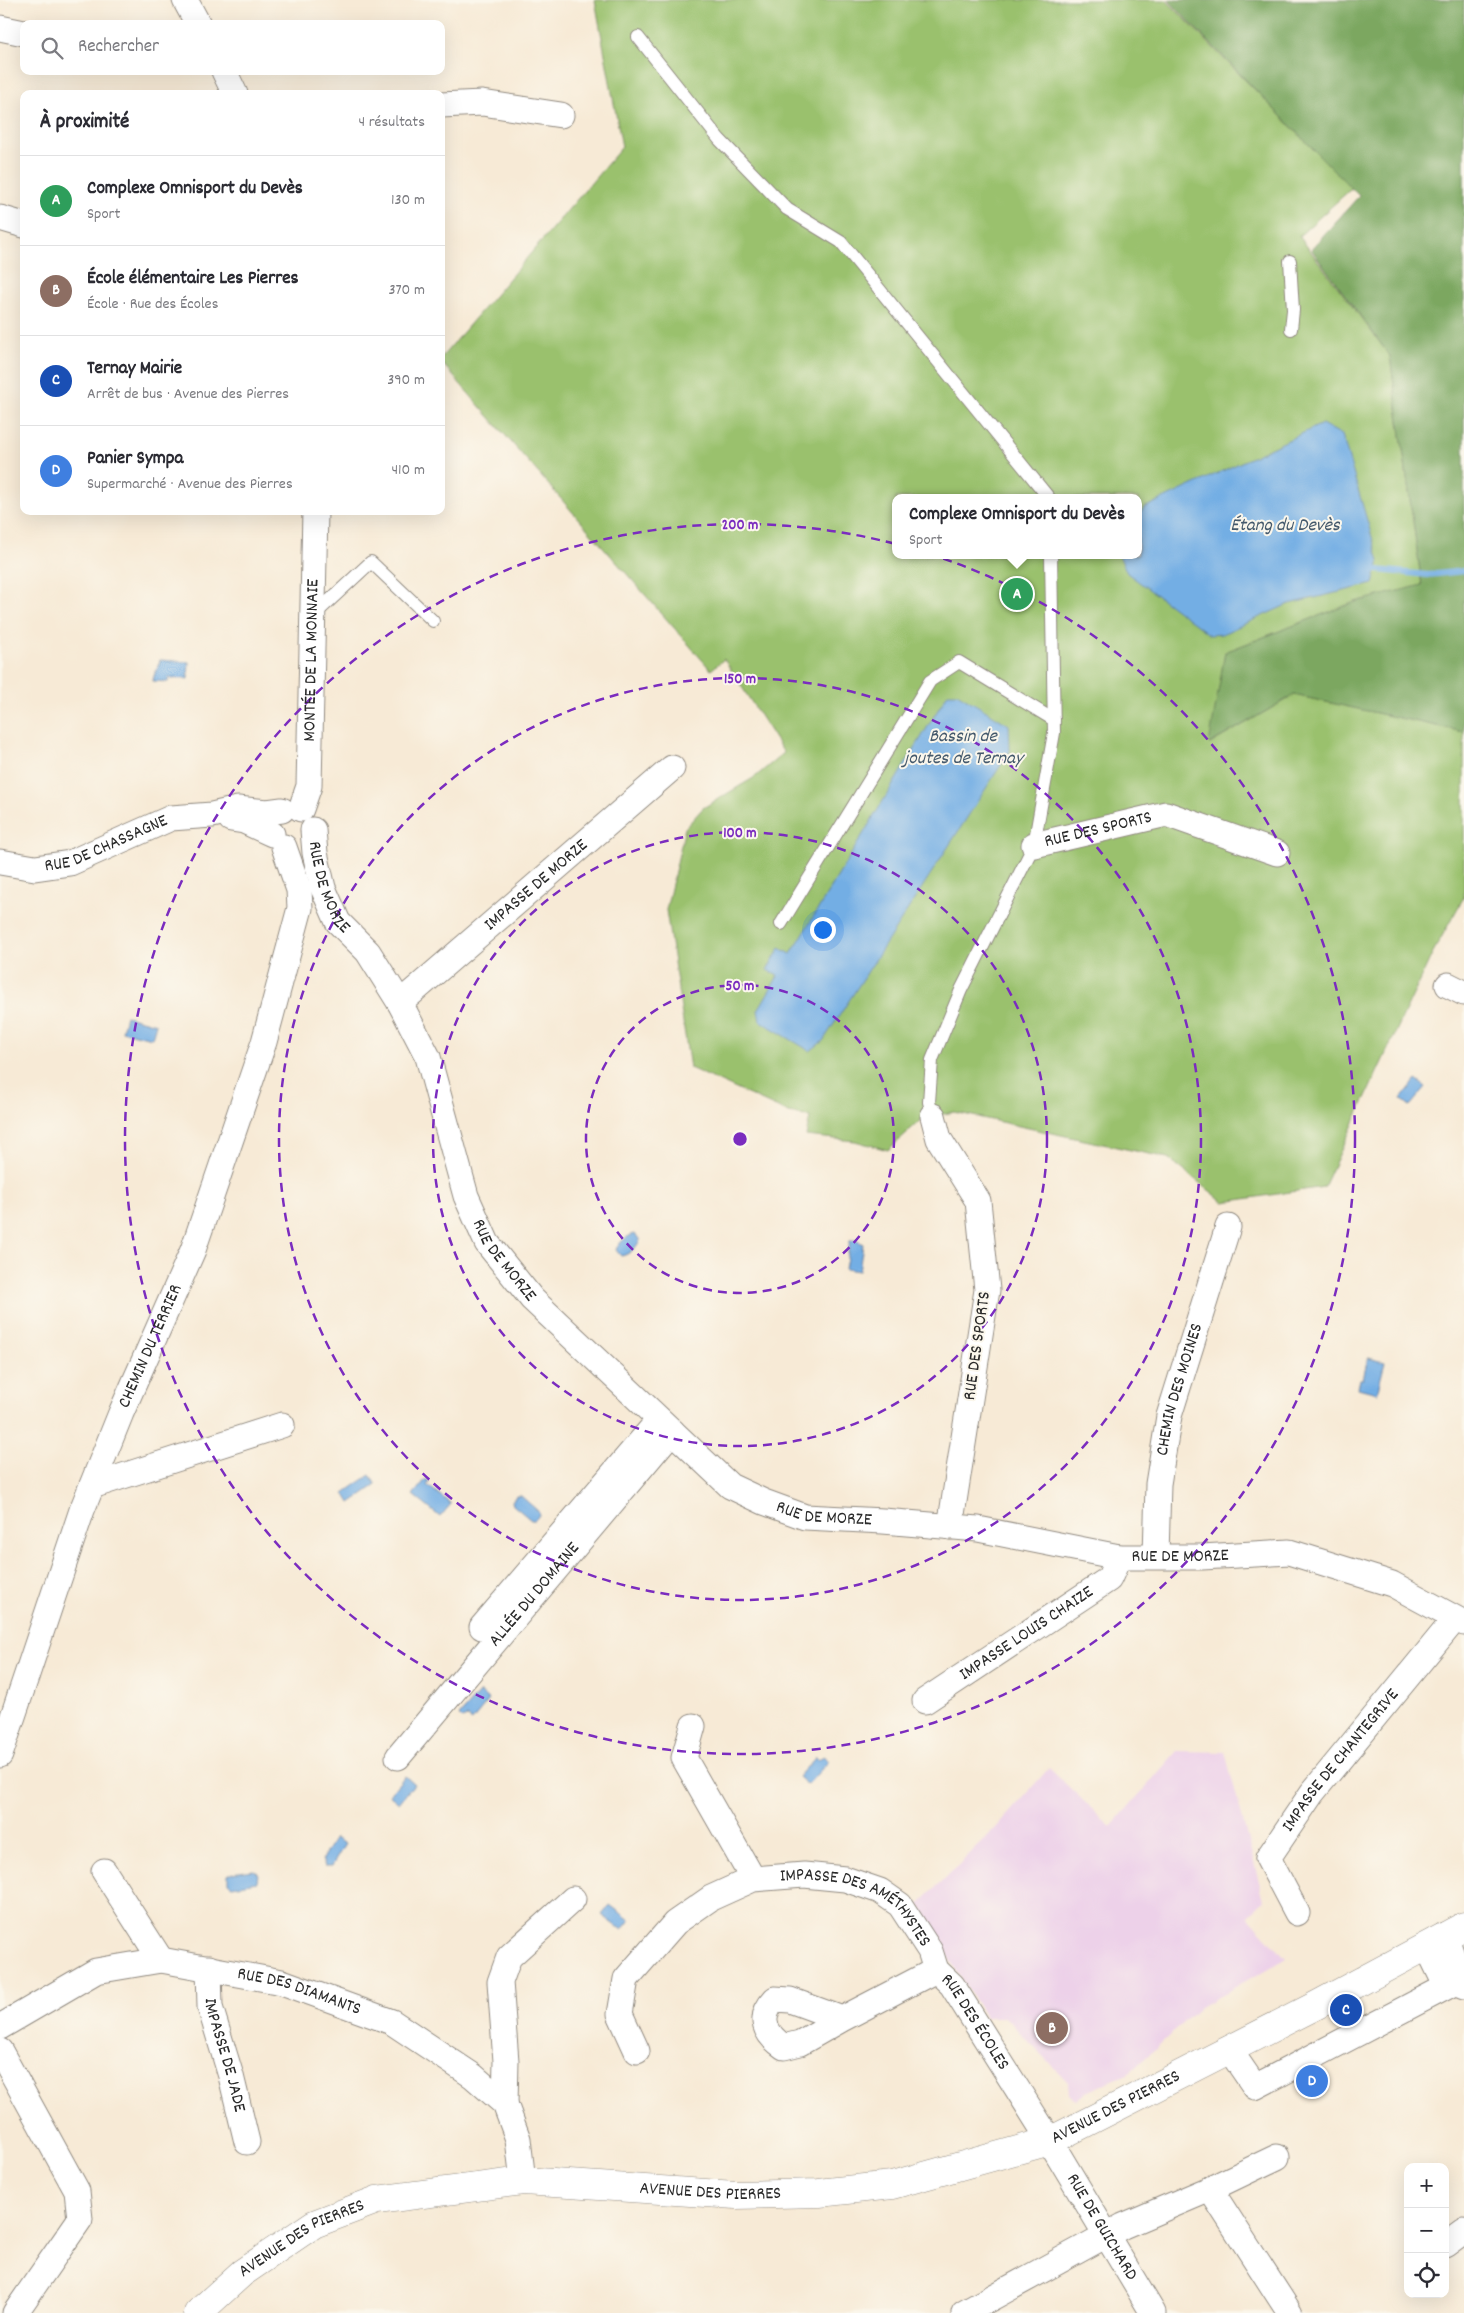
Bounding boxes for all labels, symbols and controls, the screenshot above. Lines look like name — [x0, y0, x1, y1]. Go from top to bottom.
search box — [20, 20, 445, 75]
icon: search — [38, 34, 66, 62]
text: Rechercher — [78, 34, 159, 61]
text: À proximité — [40, 108, 129, 138]
text: 4 résultats — [358, 111, 425, 134]
text: Complexe Omnisport du Devès — [87, 176, 303, 203]
text: A — [52, 189, 60, 212]
text: 130 m — [391, 189, 425, 212]
text: Sport — [87, 203, 120, 226]
text: École élémentaire Les Pierres — [87, 266, 299, 293]
text: B — [52, 279, 60, 302]
text: 370 m — [388, 279, 425, 302]
text: École · Rue des Écoles — [87, 293, 218, 316]
text: Ternay Mairie — [87, 356, 182, 383]
text: C — [52, 369, 60, 392]
text: 390 m — [387, 369, 425, 392]
text: Arrêt de bus · Avenue des Pierres — [87, 383, 289, 406]
text: Panier Sympa — [87, 446, 183, 473]
text: D — [52, 459, 60, 482]
text: 410 m — [391, 459, 425, 482]
text: Supermarché · Avenue des Pierres — [87, 473, 293, 496]
popup — [892, 494, 1142, 559]
text: Complexe Omnisport du Devès — [909, 502, 1125, 529]
water label: Étang du Devès — [1230, 513, 1341, 540]
text: 200 m — [722, 515, 758, 537]
text: Sport — [909, 529, 942, 552]
pin: A — [1001, 575, 1033, 613]
street label: MONTÉE DE LA MONNAIE — [297, 579, 326, 742]
text: 150 m — [724, 669, 756, 691]
water label: Bassin de joutes de Ternay — [900, 724, 1025, 773]
street label: RUE DES SPORTS — [1042, 805, 1155, 855]
street label: RUE DE CHASSAGNE — [43, 809, 172, 879]
text: 100 m — [723, 823, 757, 845]
street label: IMPASSE DE MORZE — [479, 833, 593, 937]
street label: RUE DE MORZE — [302, 840, 356, 940]
your location — [810, 917, 836, 943]
text: 50 m — [726, 976, 754, 998]
centre of rings — [731, 1130, 749, 1148]
street label: RUE DE MORZE — [465, 1215, 542, 1307]
street label: CHEMIN DU TERRIER — [112, 1280, 189, 1412]
street label: RUE DES SPORTS — [958, 1290, 998, 1402]
street label: CHEMIN DES MOINES — [1150, 1320, 1210, 1458]
street label: RUE DE MORZE — [772, 1495, 873, 1533]
street label: ALLÉE DU DOMAINE — [483, 1537, 586, 1652]
street label: RUE DE MORZE — [1132, 1543, 1229, 1570]
street label: IMPASSE LOUIS CHAIZE — [955, 1580, 1099, 1687]
street label: IMPASSE DE CHANTEGRIVE — [1276, 1683, 1405, 1837]
street label: IMPASSE DES AMÉTHYSTES — [779, 1863, 937, 1952]
street label: RUE DES DIAMANTS — [235, 1962, 365, 2022]
street label: RUE DES ÉCOLES — [935, 1968, 1015, 2075]
pin: C — [1330, 1991, 1362, 2029]
street label: IMPASSE DE JADE — [197, 1998, 252, 2115]
pin: B — [1036, 2009, 1068, 2047]
pin: D — [1296, 2062, 1328, 2100]
street label: AVENUE DES PIERRES — [1047, 2064, 1185, 2151]
map controls — [1404, 2163, 1449, 2298]
button: + — [1404, 2163, 1449, 2208]
street label: RUE DE GUICHARD — [1060, 2169, 1143, 2285]
street label: AVENUE DES PIERRES — [639, 2176, 782, 2208]
street label: AVENUE DES PIERRES — [234, 2193, 368, 2284]
button: − — [1404, 2208, 1449, 2253]
button: locate — [1404, 2253, 1449, 2298]

